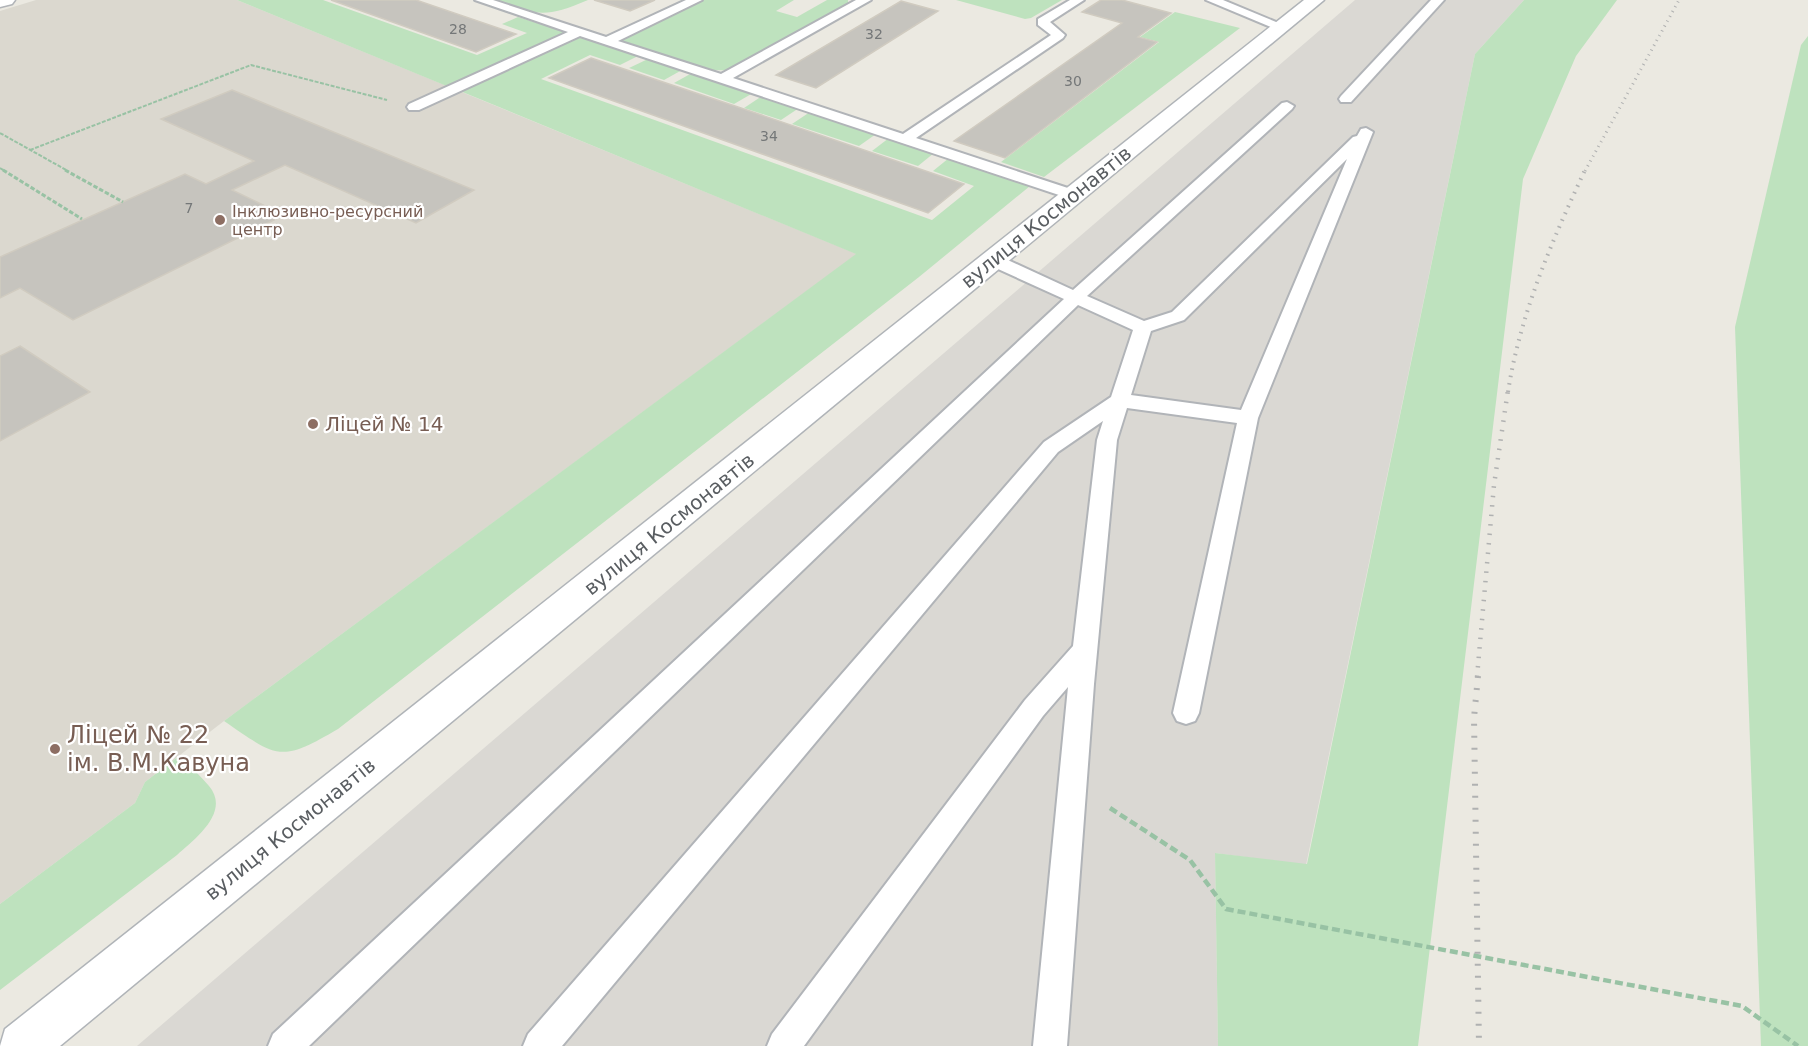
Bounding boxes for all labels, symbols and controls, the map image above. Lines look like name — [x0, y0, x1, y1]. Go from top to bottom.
house number: 28 — [449, 21, 467, 37]
house number: 32 — [865, 26, 883, 42]
house number: 30 — [1064, 73, 1082, 89]
house number: 34 — [760, 128, 778, 144]
street label: вулиця Космонавтів — [956, 141, 1136, 293]
house number: 7 — [185, 200, 193, 216]
place label: Інклюзивно-ресурсний центр — [232, 202, 423, 239]
marker: Інклюзивно-ресурсний центр — [213, 213, 227, 227]
place label: Ліцей № 14 — [325, 412, 443, 436]
marker: Ліцей № 14 — [306, 417, 320, 431]
street label: вулиця Космонавтів — [579, 448, 759, 600]
place label: Ліцей № 22 ім. В.М.Кавуна — [67, 721, 250, 777]
marker: Ліцей № 22 ім. В.М.Кавуна — [48, 742, 62, 756]
street label: вулиця Космонавтів — [200, 753, 380, 905]

